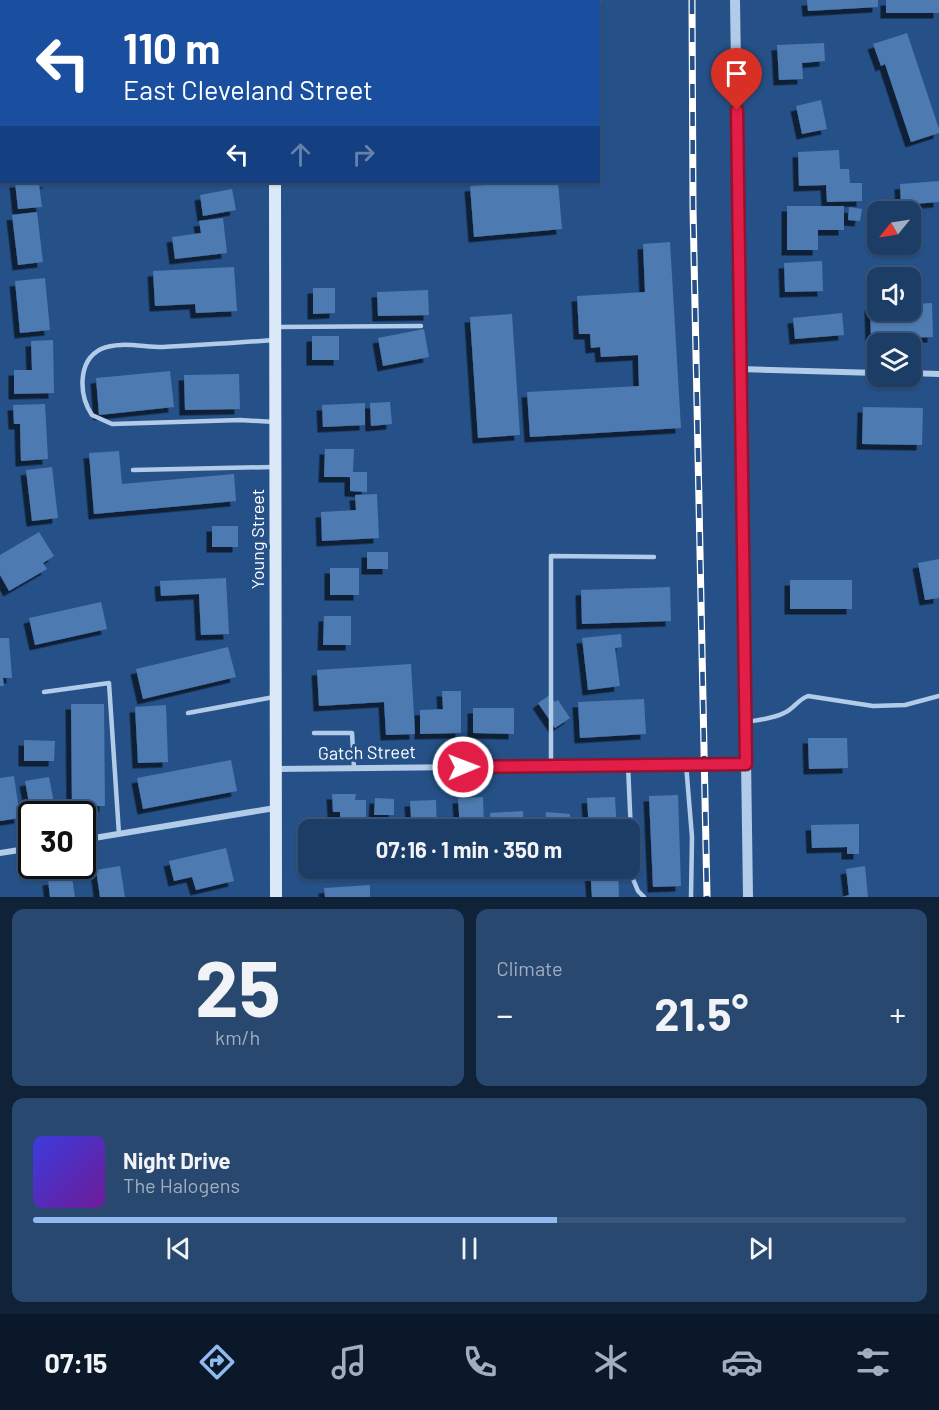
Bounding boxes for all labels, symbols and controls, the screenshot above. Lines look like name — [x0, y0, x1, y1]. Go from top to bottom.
text: 110 m — [123, 22, 220, 72]
icon: left — [24, 24, 102, 102]
pin — [711, 48, 762, 110]
icon: arrive — [720, 57, 753, 90]
text: East Cleveland Street — [123, 73, 373, 105]
icon: left — [221, 138, 254, 171]
icon: ahead — [284, 138, 317, 171]
icon: right — [347, 138, 380, 171]
north arrow — [867, 201, 921, 255]
map controls — [867, 201, 921, 387]
button: sound — [867, 267, 921, 321]
button: layers — [867, 333, 921, 387]
street label: Young Street — [246, 489, 268, 589]
position arrow — [431, 735, 495, 799]
street label: Gatch Street — [318, 740, 416, 764]
speed limit sign: 30 — [18, 801, 96, 879]
text: 07:16 · 1 min · 350 m — [376, 836, 562, 862]
text: 25 — [195, 939, 281, 1033]
text: Climate — [497, 956, 563, 980]
text: 21.5° — [654, 986, 748, 1040]
text: − — [497, 994, 513, 1034]
text: + — [890, 994, 906, 1034]
text: km/h — [215, 1025, 260, 1049]
text: Night Drive — [123, 1147, 231, 1173]
text: The Halogens — [123, 1173, 240, 1197]
icon: previous — [162, 1232, 195, 1265]
icon: pause — [453, 1232, 486, 1265]
icon: next — [744, 1232, 777, 1265]
icon: directions — [196, 1341, 238, 1383]
icon: music — [328, 1341, 370, 1383]
icon: phone — [459, 1341, 501, 1383]
icon: climate — [590, 1341, 632, 1383]
icon: car — [721, 1341, 763, 1383]
icon: filters — [852, 1341, 894, 1383]
text: 07:15 — [45, 1346, 107, 1378]

